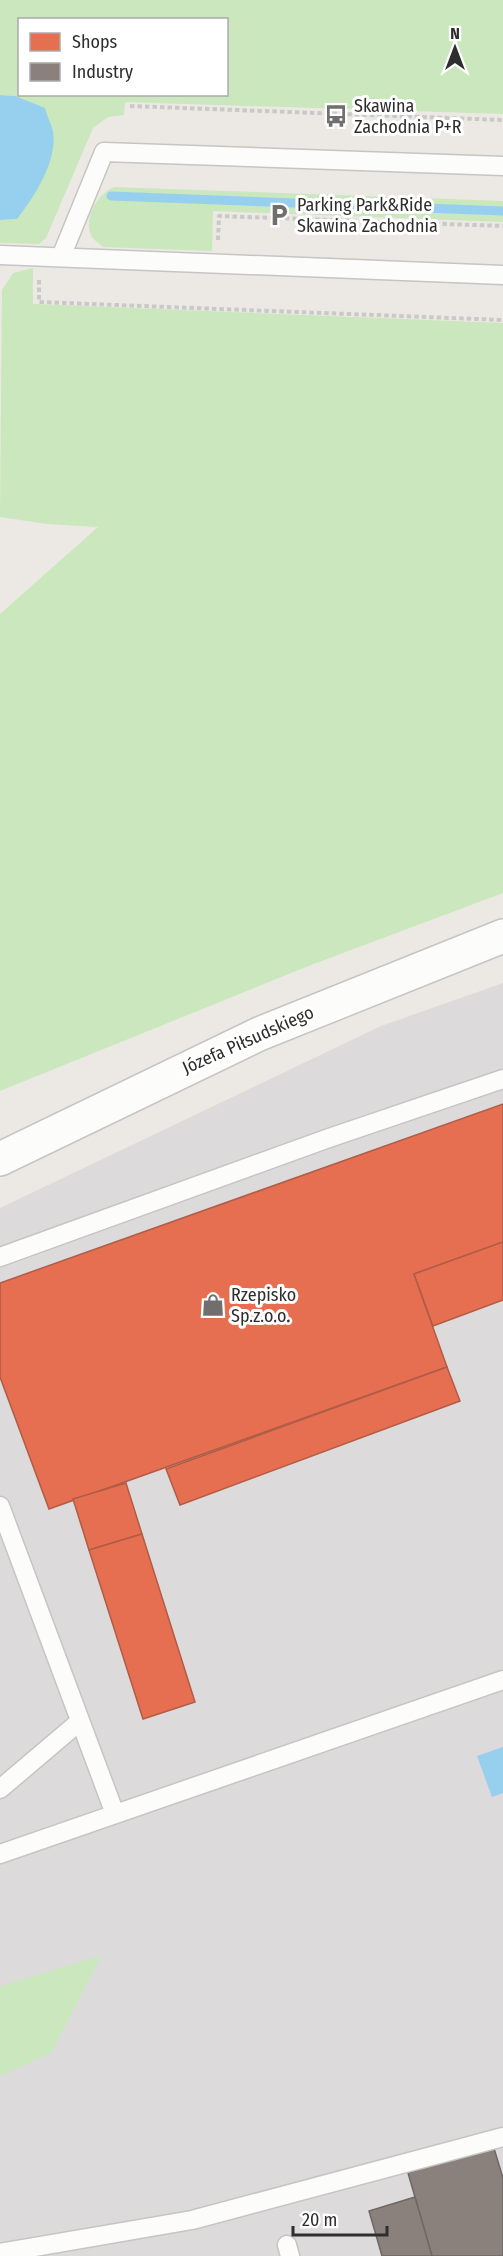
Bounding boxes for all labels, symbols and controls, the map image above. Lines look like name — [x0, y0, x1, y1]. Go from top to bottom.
legend — [18, 18, 228, 96]
north arrow — [425, 18, 485, 78]
text: N — [450, 24, 460, 43]
text: Shops — [72, 31, 117, 53]
text: Industry — [72, 61, 133, 83]
place label: Skawina Zachodnia P+R — [354, 95, 462, 138]
bus stop icon: Skawina Zachodnia P+R — [323, 103, 349, 129]
place label: Parking Park&Ride Skawina Zachodnia — [297, 194, 438, 237]
parking icon: Parking Park&Ride Skawina Zachodnia — [266, 202, 292, 228]
street label: Józefa Piłsudskiego — [179, 1001, 317, 1079]
place label: Rzepisko Sp.z.o.o. — [231, 1284, 296, 1327]
shop icon: Rzepisko Sp.z.o.o. — [200, 1292, 226, 1318]
scale bar — [293, 2199, 388, 2237]
text: 20 m — [302, 2209, 337, 2231]

